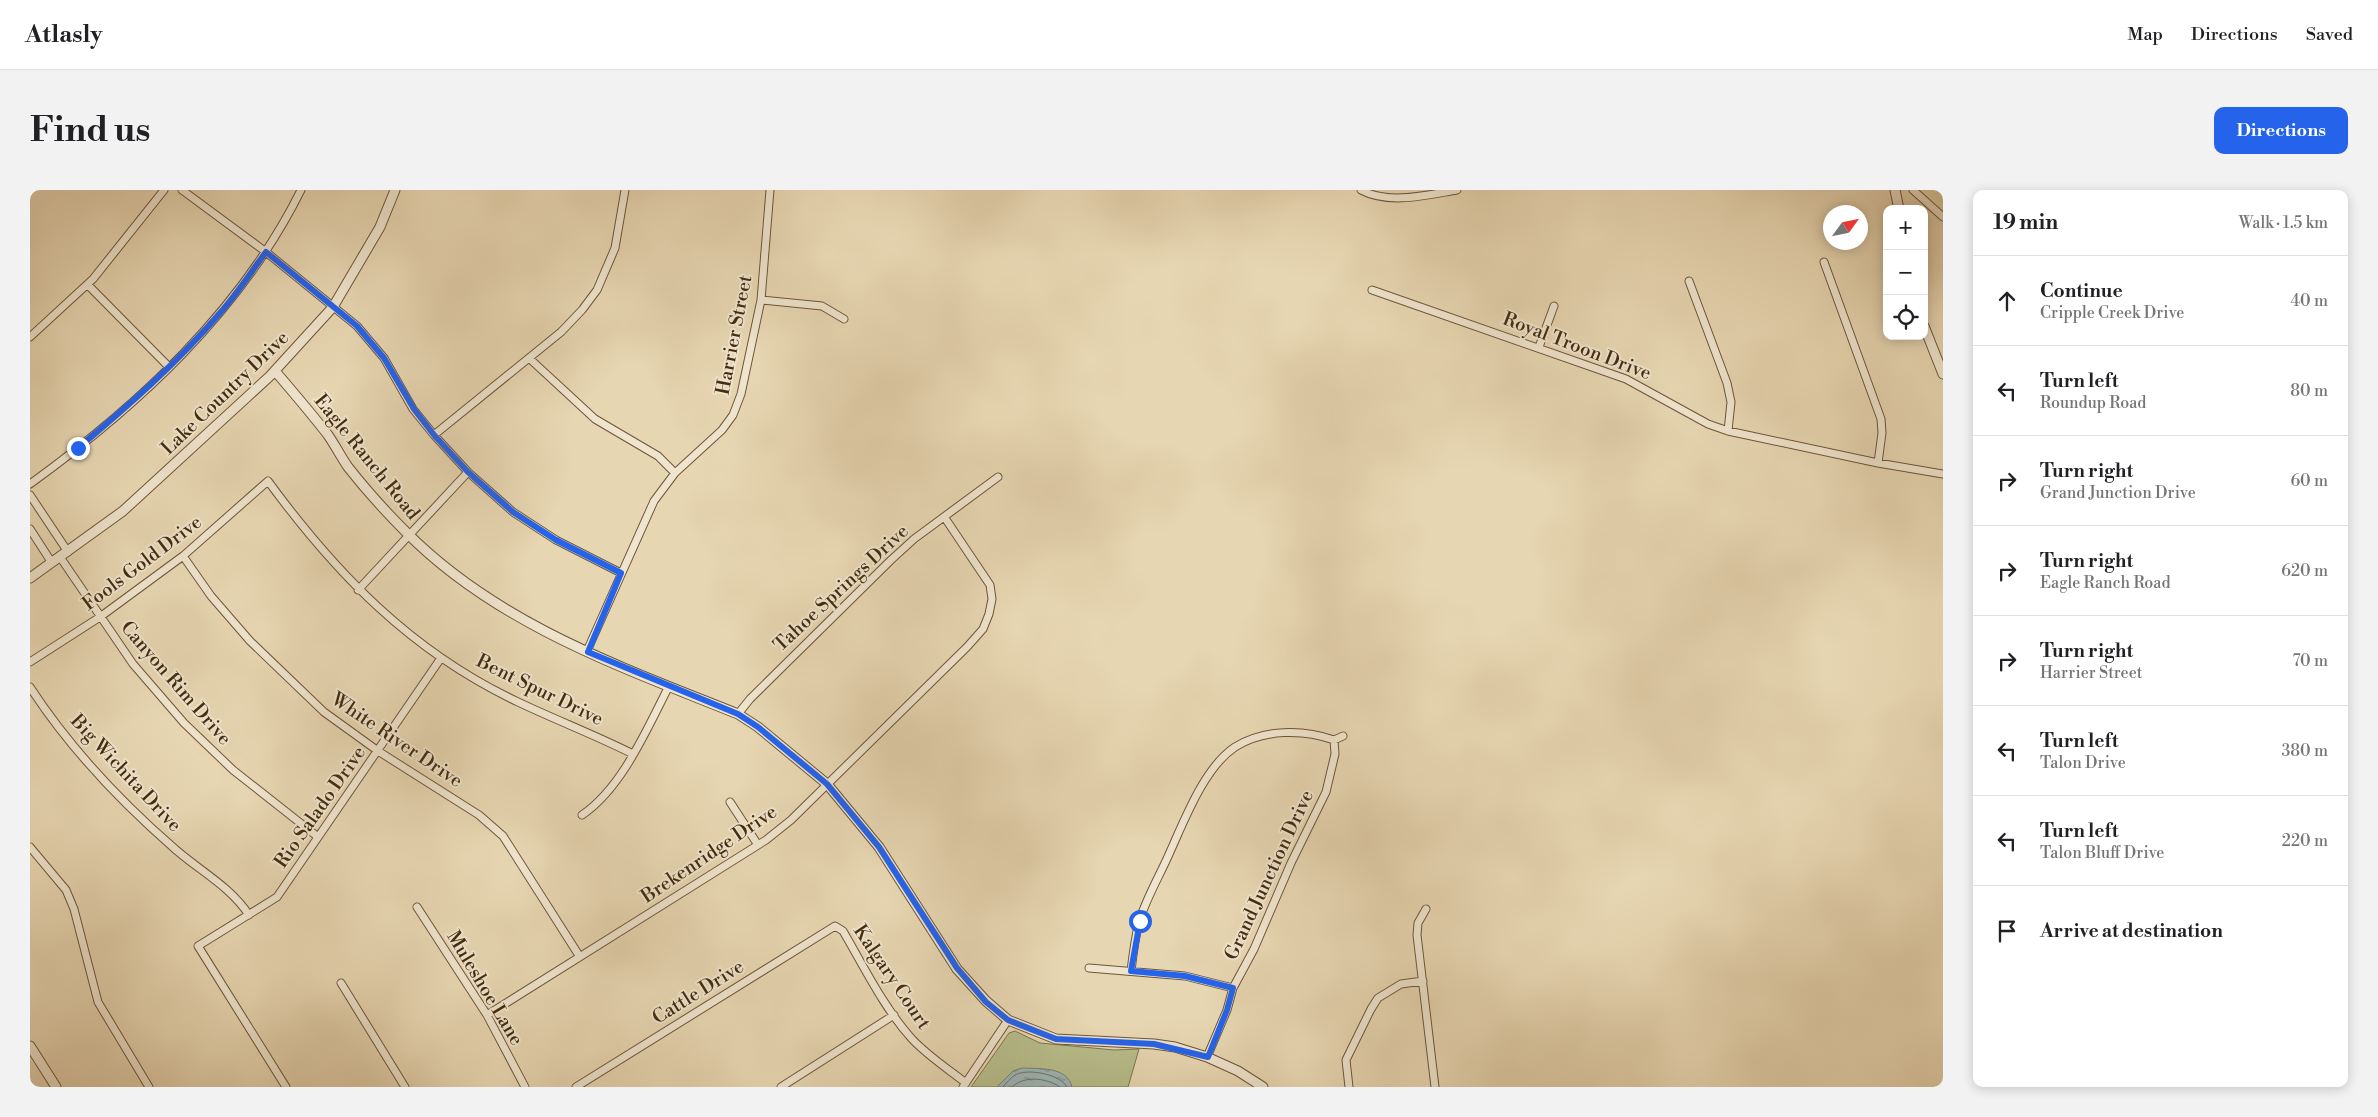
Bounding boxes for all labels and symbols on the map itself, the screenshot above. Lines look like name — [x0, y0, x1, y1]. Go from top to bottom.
north arrow — [1823, 205, 1868, 250]
street label: Harrier Street — [711, 273, 757, 397]
street label: Royal Troon Drive — [1499, 307, 1655, 385]
street label: Lake Country Drive — [156, 326, 294, 460]
street label: Eagle Ranch Road — [309, 389, 425, 525]
route end — [67, 437, 90, 460]
street label: Fools Gold Drive — [77, 510, 207, 616]
street label: Tahoe Springs Drive — [768, 519, 914, 657]
street label: Canyon Rim Drive — [115, 616, 237, 750]
street label: Bent Spur Drive — [472, 648, 607, 731]
street label: White River Drive — [326, 687, 467, 793]
street label: Big Wichita Drive — [65, 709, 187, 837]
street label: Rio Salado Drive — [269, 741, 371, 873]
street label: Grand Junction Drive — [1219, 786, 1319, 964]
street label: Brekenridge Drive — [636, 800, 782, 909]
route start — [1129, 910, 1152, 933]
street label: Kalgary Court — [848, 920, 936, 1034]
street label: Muleshoe Lane — [441, 926, 529, 1050]
street label: Cattle Drive — [648, 954, 748, 1030]

